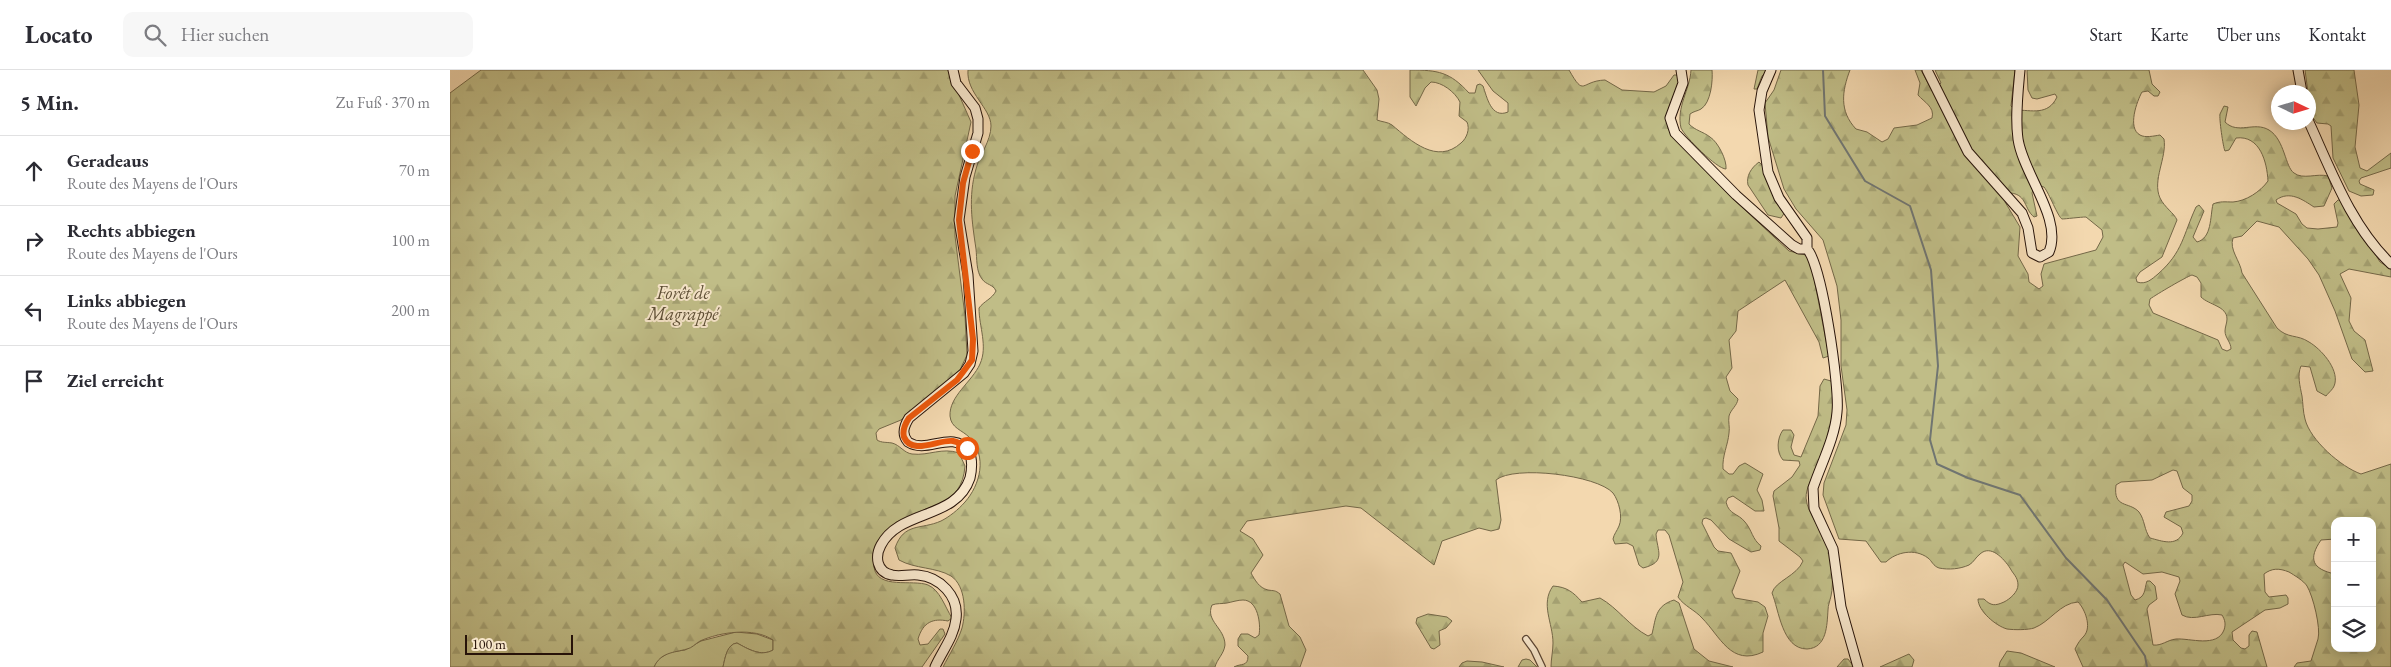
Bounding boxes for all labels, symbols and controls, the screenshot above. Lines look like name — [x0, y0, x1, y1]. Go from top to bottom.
search box — [123, 12, 473, 57]
text: Locato — [25, 19, 93, 50]
icon: search — [141, 21, 169, 49]
text: Hier suchen — [181, 22, 269, 47]
text: Start — [2089, 23, 2122, 46]
text: Karte — [2150, 23, 2188, 46]
text: Über uns — [2216, 23, 2280, 46]
text: Kontakt — [2308, 23, 2366, 46]
north arrow — [2271, 85, 2316, 130]
text: 5 Min. — [20, 89, 79, 116]
text: Zu Fuß · 370 m — [336, 92, 430, 113]
route end — [961, 140, 984, 163]
text: Geradeaus — [67, 148, 149, 173]
icon: ahead — [20, 157, 48, 185]
text: 70 m — [399, 160, 430, 181]
text: Route des Mayens de l'Ours — [67, 173, 238, 194]
text: Rechts abbiegen — [67, 218, 196, 243]
icon: right — [20, 227, 48, 255]
text: 100 m — [391, 230, 430, 251]
text: Route des Mayens de l'Ours — [67, 243, 238, 264]
park label: Forêt de Magrappé — [647, 281, 720, 326]
text: Links abbiegen — [67, 288, 186, 313]
icon: left — [20, 297, 48, 325]
text: 200 m — [391, 300, 430, 321]
text: Route des Mayens de l'Ours — [67, 313, 238, 334]
icon: arrive — [20, 367, 48, 395]
text: Ziel erreicht — [67, 368, 164, 393]
route start — [956, 437, 979, 460]
map controls — [2331, 517, 2376, 652]
button: + — [2331, 517, 2376, 562]
button: − — [2331, 562, 2376, 607]
button: layers — [2331, 607, 2376, 652]
scale bar — [465, 632, 572, 655]
text: 100 m — [472, 635, 506, 653]

